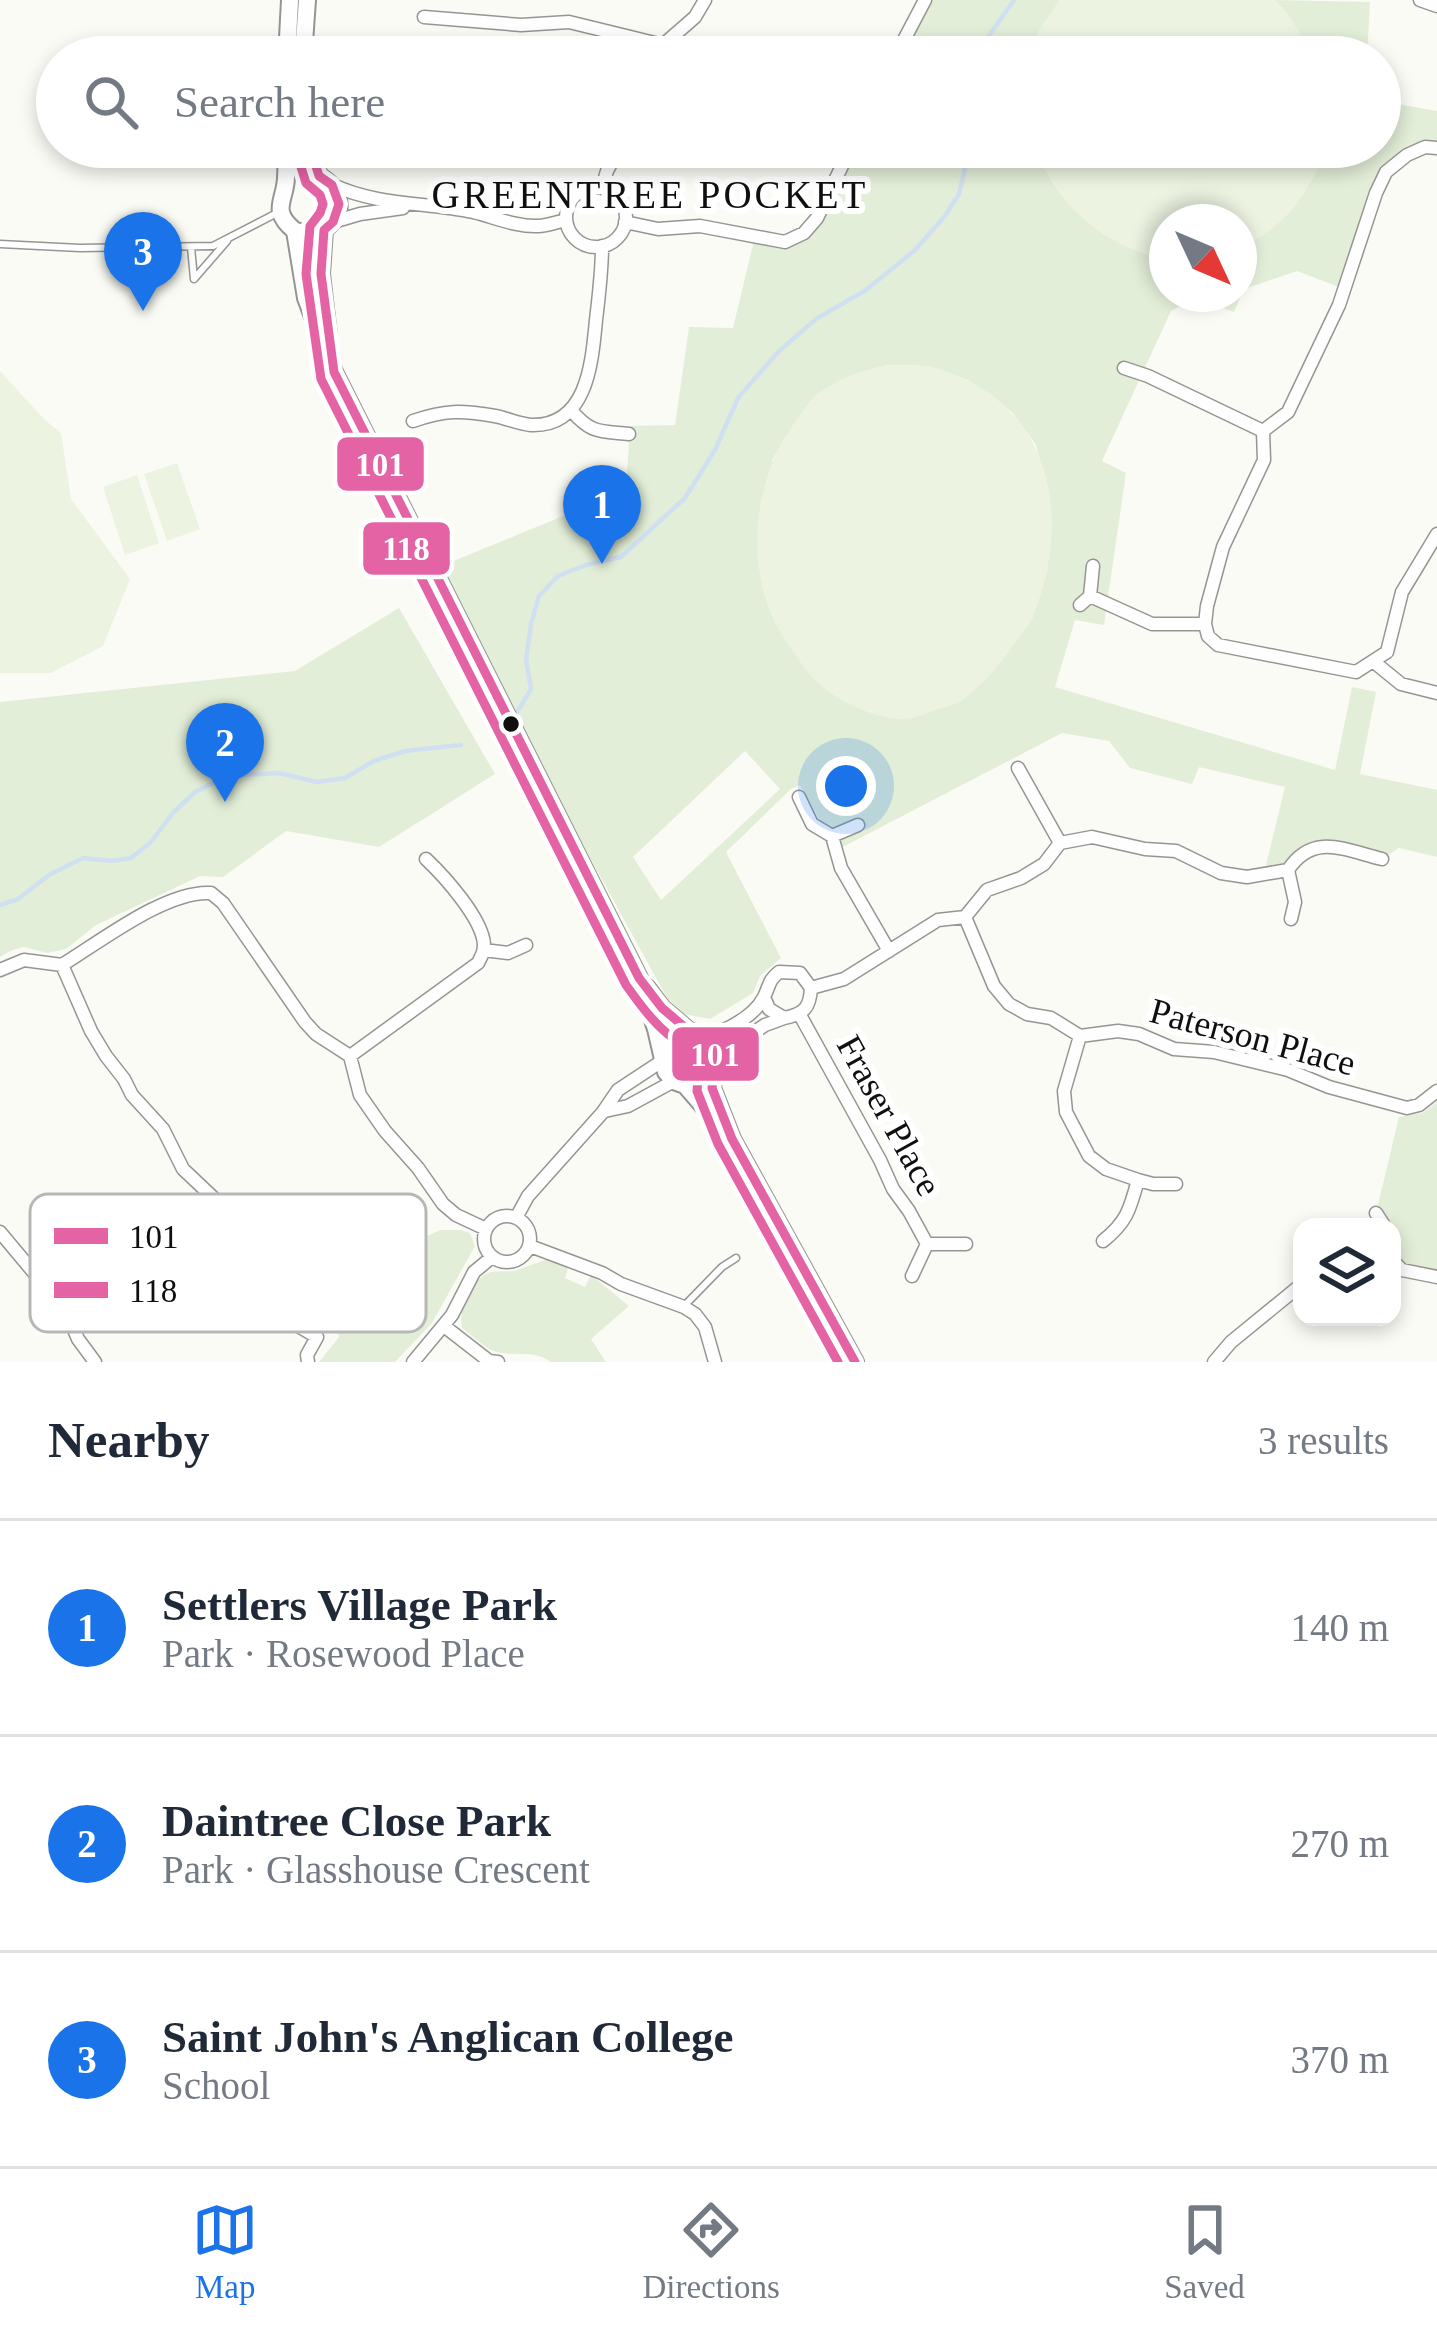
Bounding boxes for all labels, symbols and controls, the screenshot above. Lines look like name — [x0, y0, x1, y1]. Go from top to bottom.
search box — [36, 36, 1401, 168]
icon: search — [78, 69, 144, 135]
text: Search here — [174, 77, 385, 127]
district label: GREENTREE POCKET — [432, 173, 868, 216]
north arrow — [1149, 204, 1257, 312]
pin: 3 — [104, 212, 182, 311]
line badge: 101 — [335, 435, 426, 493]
text: 101 — [355, 447, 405, 483]
pin: 1 — [563, 465, 641, 564]
line badge: 118 — [361, 520, 452, 577]
text: 118 — [382, 531, 430, 567]
pin: 2 — [186, 703, 264, 802]
unlabelled marker — [500, 713, 522, 735]
your location — [816, 756, 876, 816]
street label: Paterson Place — [1146, 990, 1360, 1084]
line badge: 101 — [670, 1025, 761, 1083]
street label: Fraser Place — [829, 1028, 950, 1203]
text: 101 — [690, 1037, 740, 1073]
legend — [30, 1194, 426, 1332]
map controls — [1293, 1218, 1401, 1326]
button: layers — [1293, 1218, 1401, 1326]
text: 101 — [129, 1219, 179, 1255]
text: 118 — [129, 1273, 177, 1309]
text: Nearby — [48, 1412, 209, 1468]
text: 3 results — [1258, 1419, 1389, 1462]
text: Settlers Village Park — [162, 1580, 557, 1630]
text: 1 — [77, 1606, 97, 1649]
text: 140 m — [1290, 1606, 1389, 1649]
text: Park · Rosewood Place — [162, 1632, 525, 1675]
text: Daintree Close Park — [162, 1796, 551, 1846]
text: 2 — [77, 1822, 97, 1865]
text: 270 m — [1290, 1822, 1389, 1865]
text: Park · Glasshouse Crescent — [162, 1848, 590, 1891]
text: Saint John's Anglican College — [162, 2012, 733, 2062]
text: 3 — [77, 2038, 97, 2081]
text: 370 m — [1290, 2038, 1389, 2081]
text: School — [162, 2064, 270, 2107]
tab: Map — [192, 2197, 258, 2306]
tab: Directions — [642, 2197, 780, 2306]
tab: Saved — [1164, 2197, 1245, 2306]

